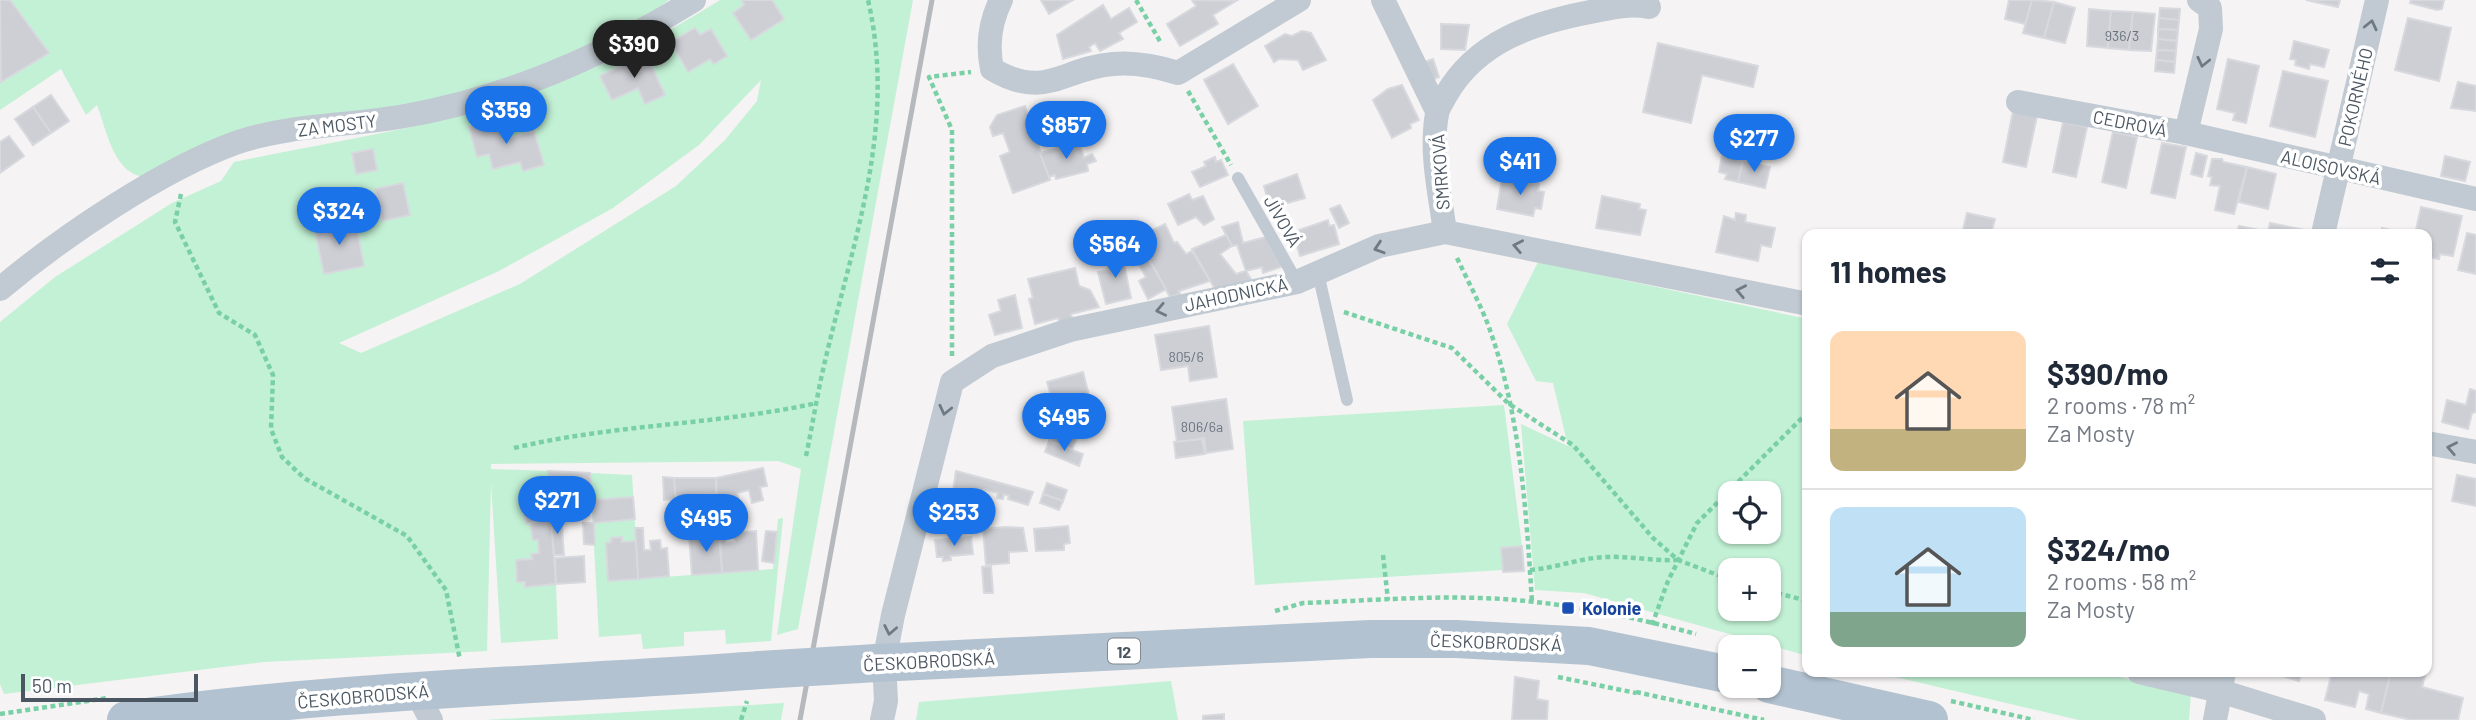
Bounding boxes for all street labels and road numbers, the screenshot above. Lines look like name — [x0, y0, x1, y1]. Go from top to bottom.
street label: POKORNÉHO — [2333, 46, 2377, 148]
street label: CEDROVÁ — [2091, 105, 2169, 141]
street label: ZA MOSTY — [296, 109, 378, 141]
street label: SMRKOVÁ — [1426, 133, 1454, 211]
street label: ALOISOVSKÁ — [2279, 145, 2383, 189]
street label: JÍVOVÁ — [1259, 191, 1307, 251]
street label: JAHODNICKÁ — [1182, 272, 1290, 316]
street label: ČESKOBRODSKÁ — [1430, 629, 1562, 655]
road number: 12 — [1108, 638, 1140, 664]
street label: ČESKOBRODSKÁ — [863, 647, 995, 675]
street label: ČESKOBRODSKÁ — [296, 679, 430, 713]

